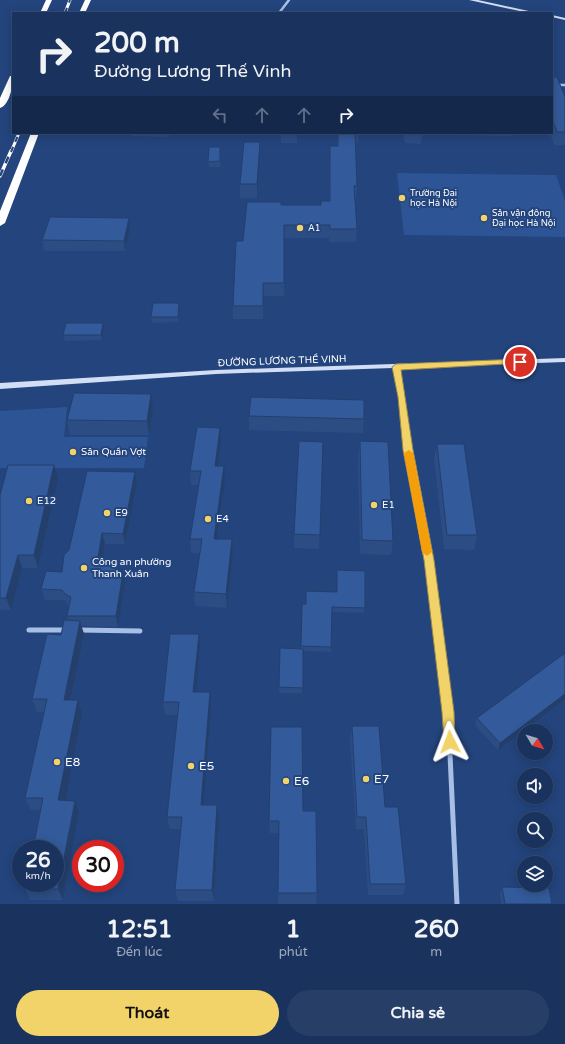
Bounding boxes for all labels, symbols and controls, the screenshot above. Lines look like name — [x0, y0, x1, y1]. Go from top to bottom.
text: 200 m — [94, 26, 180, 60]
icon: right — [28, 28, 80, 80]
text: Đường Lương Thế Vinh — [94, 60, 291, 82]
icon: left — [209, 104, 231, 126]
icon: ahead — [251, 104, 273, 126]
icon: ahead — [293, 104, 315, 126]
icon: right — [335, 104, 357, 126]
place label: Trường Đại học Hà Nội — [410, 188, 457, 209]
marker: Trường Đại học Hà Nội — [397, 193, 407, 203]
place label: Sân vận động Đại học Hà Nội — [492, 208, 555, 229]
marker: Sân vận động Đại học Hà Nội — [479, 213, 489, 223]
marker: A1 — [295, 223, 305, 233]
place label: A1 — [308, 223, 320, 234]
pin — [503, 345, 537, 379]
icon: arrive — [509, 351, 531, 373]
street label: ĐƯỜNG LƯƠNG THẾ VINH — [217, 353, 347, 369]
place label: Sân Quần Vợt — [81, 446, 146, 458]
marker: Sân Quần Vợt — [68, 447, 78, 457]
place label: E12 — [37, 495, 56, 507]
marker: E12 — [24, 496, 34, 506]
place label: E1 — [382, 499, 395, 511]
marker: E1 — [369, 500, 379, 510]
place label: E9 — [115, 507, 128, 519]
marker: E9 — [102, 508, 112, 518]
place label: E4 — [216, 513, 229, 525]
marker: E4 — [203, 514, 213, 524]
place label: Công an phường Thanh Xuân — [92, 556, 171, 580]
marker: Công an phường Thanh Xuân — [79, 563, 89, 573]
position arrow — [429, 721, 471, 763]
north arrow — [517, 724, 553, 760]
map controls — [517, 724, 553, 892]
place label: E8 — [65, 755, 80, 769]
marker: E8 — [52, 757, 62, 767]
place label: E5 — [199, 759, 214, 773]
marker: E5 — [186, 761, 196, 771]
button: sound — [517, 768, 553, 804]
place label: E7 — [374, 772, 389, 786]
place label: E6 — [294, 774, 309, 788]
marker: E7 — [361, 774, 371, 784]
marker: E6 — [281, 776, 291, 786]
button: search — [517, 812, 553, 848]
speed limit sign: 30 — [72, 840, 124, 892]
text: 26 — [25, 849, 51, 873]
button: layers — [517, 856, 553, 892]
text: km/h — [25, 870, 51, 882]
text: 12:51 — [106, 915, 173, 944]
text: 1 — [286, 915, 301, 944]
text: 260 — [414, 915, 459, 944]
text: Đến lúc — [116, 944, 162, 960]
text: phút — [279, 944, 308, 960]
text: m — [430, 944, 442, 960]
button: Thoát — [16, 990, 279, 1036]
button: Chia sẻ — [287, 990, 549, 1036]

